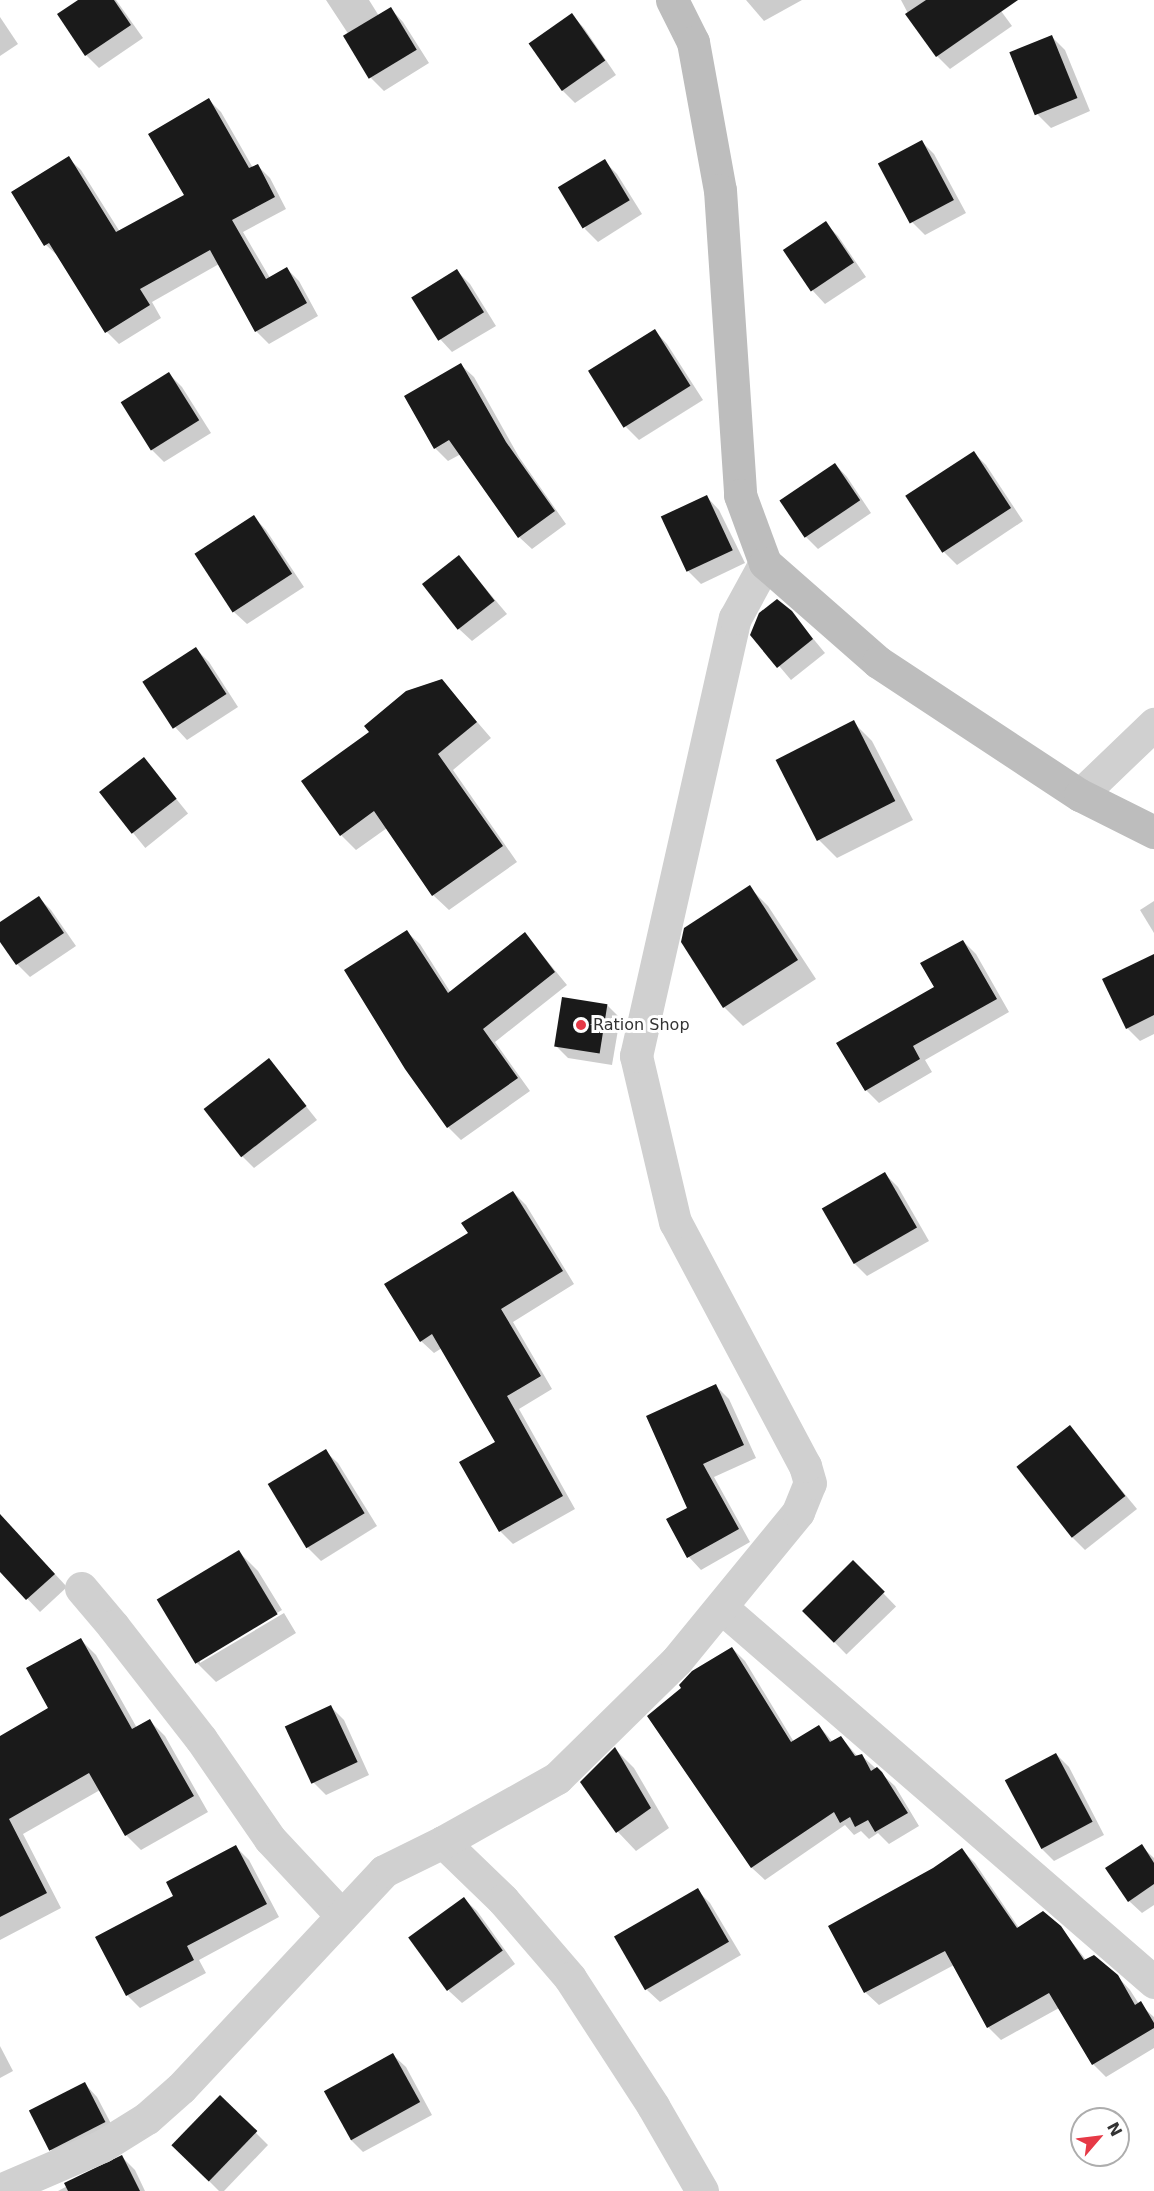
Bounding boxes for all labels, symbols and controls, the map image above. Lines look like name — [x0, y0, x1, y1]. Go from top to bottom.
place label: Ration Shop — [593, 1015, 690, 1035]
marker: Ration Shop — [574, 1018, 588, 1032]
north arrow — [1070, 2107, 1130, 2167]
text: N — [1103, 2119, 1126, 2140]

